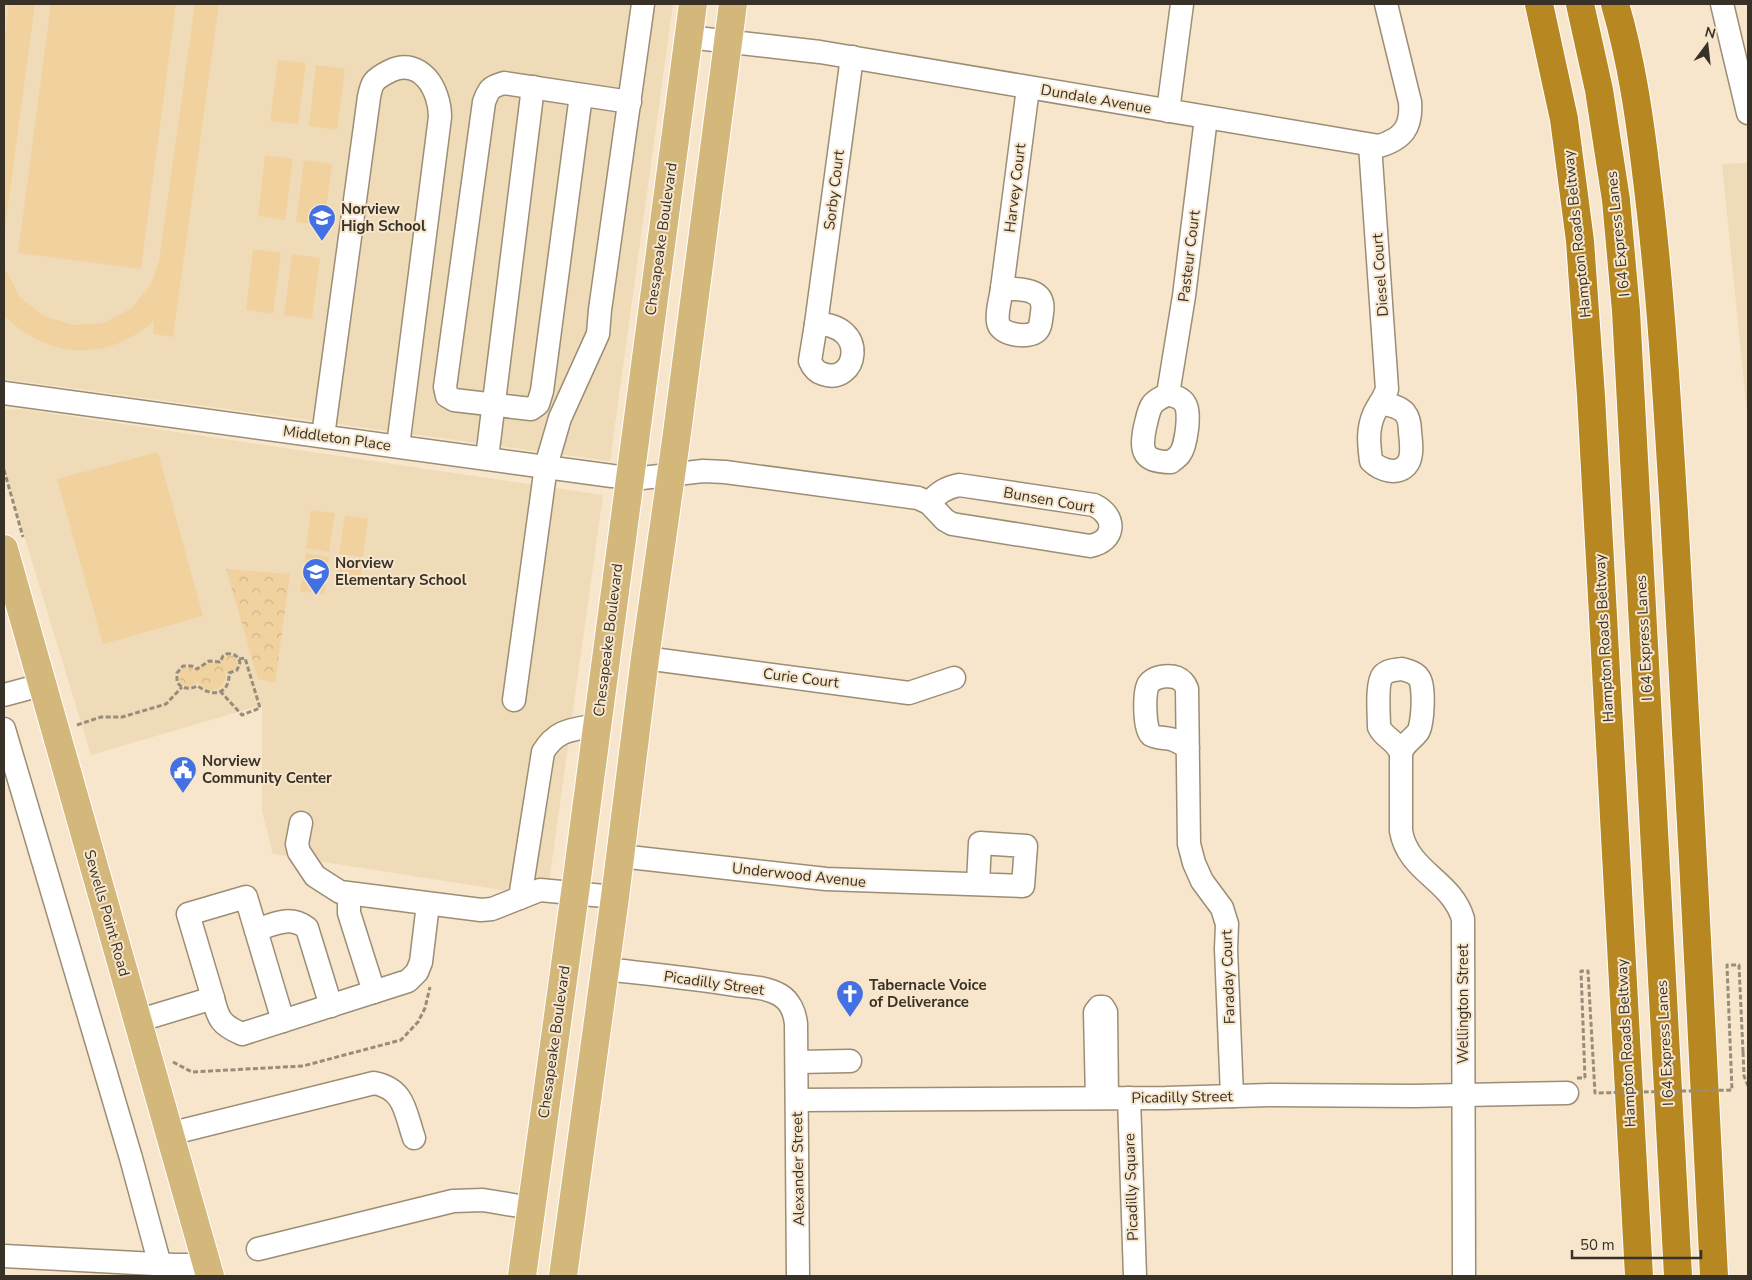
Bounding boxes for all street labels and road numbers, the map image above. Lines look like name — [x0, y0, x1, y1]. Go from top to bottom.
street label: Dundale Avenue — [1039, 79, 1153, 119]
street label: Harvey Court — [1000, 142, 1030, 234]
street label: Sorby Court — [819, 148, 849, 231]
street label: Hampton Roads Beltway — [1558, 149, 1596, 319]
street label: Chesapeake Boulevard — [640, 161, 682, 317]
street label: I 64 Express Lanes — [1601, 170, 1635, 298]
street label: Pasteur Court — [1173, 208, 1205, 303]
street label: Diesel Court — [1367, 232, 1393, 317]
street label: Middleton Place — [282, 421, 392, 455]
street label: Bunsen Court — [1002, 482, 1097, 518]
street label: Hampton Roads Beltway — [1590, 553, 1618, 723]
street label: Chesapeake Boulevard — [589, 562, 627, 718]
street label: I 64 Express Lanes — [1631, 574, 1657, 702]
street label: Curie Court — [762, 663, 841, 693]
street label: Sewells Point Road — [79, 847, 135, 979]
street label: Underwood Avenue — [731, 858, 867, 892]
street label: Faraday Court — [1216, 929, 1240, 1025]
street label: Wellington Street — [1453, 943, 1473, 1064]
street label: Hampton Roads Beltway — [1612, 958, 1640, 1128]
street label: Chesapeake Boulevard — [533, 964, 575, 1120]
street label: Picadilly Street — [662, 966, 766, 1000]
street label: I 64 Express Lanes — [1652, 979, 1678, 1107]
street label: Picadilly Street — [1131, 1086, 1234, 1108]
street label: Alexander Street — [787, 1111, 809, 1226]
street label: Picadilly Square — [1119, 1133, 1143, 1241]

